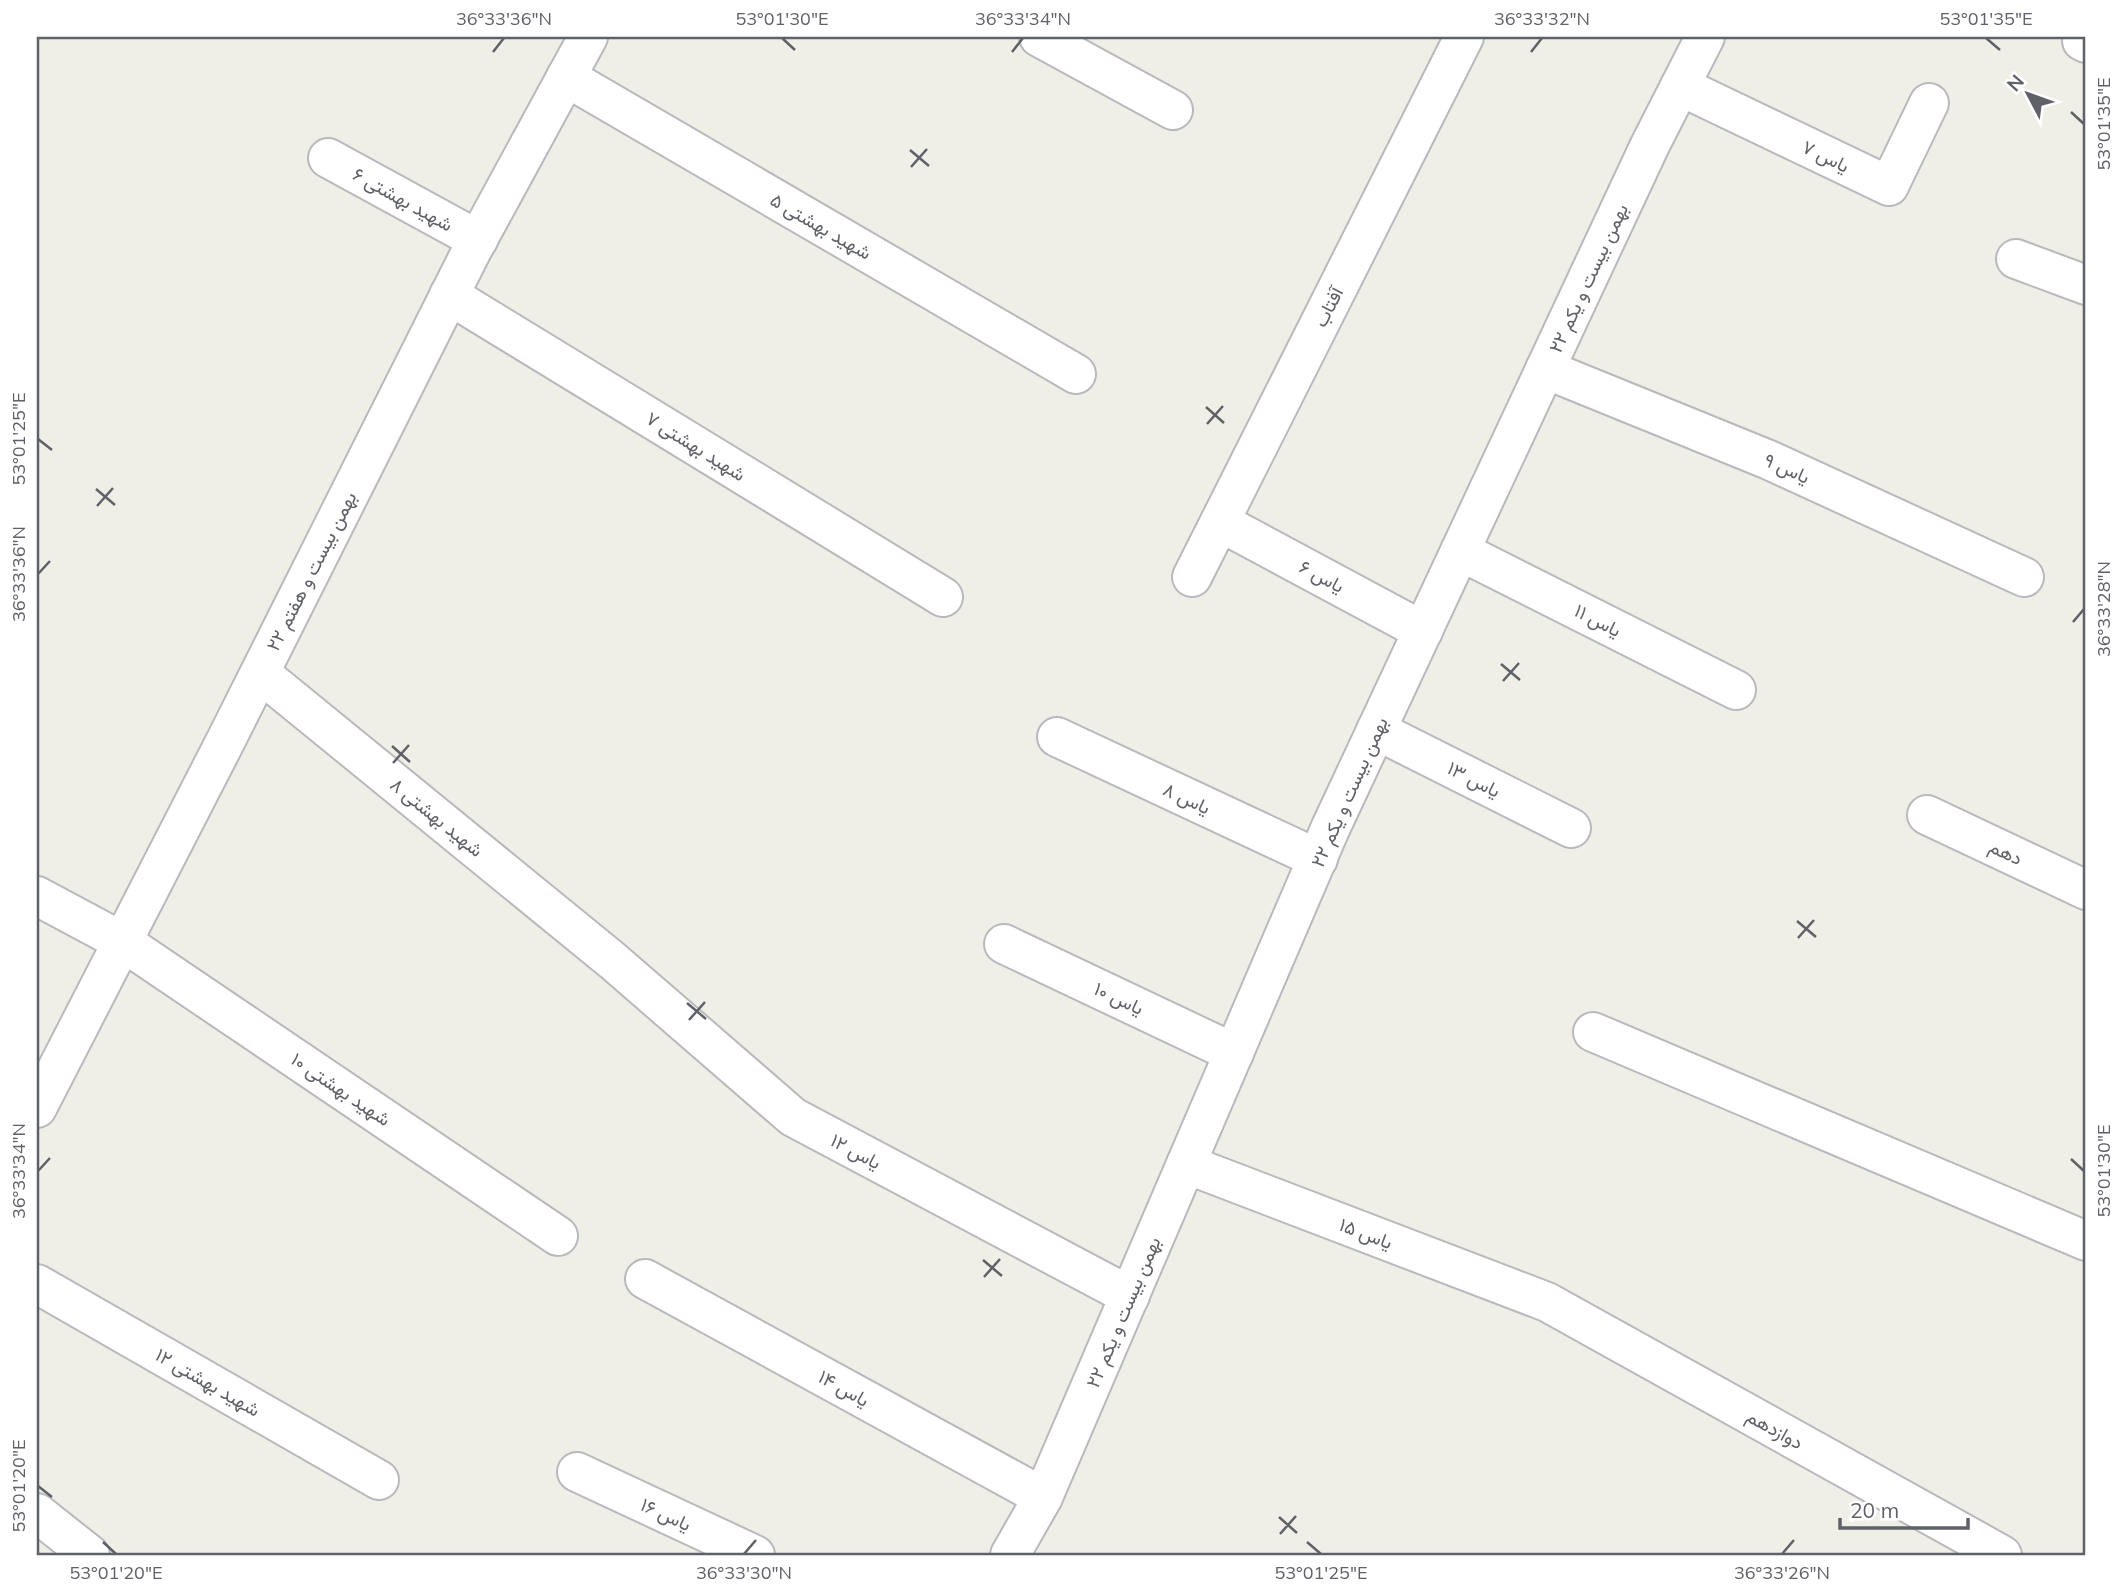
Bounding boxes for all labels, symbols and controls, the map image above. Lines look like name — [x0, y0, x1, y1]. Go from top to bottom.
text: 36°33'36"N — [456, 7, 552, 30]
text: 53°01'30"E — [735, 7, 829, 30]
text: 36°33'34"N — [975, 7, 1071, 30]
text: 36°33'32"N — [1494, 7, 1590, 30]
text: 53°01'35"E — [1939, 7, 2033, 30]
north arrow — [1994, 60, 2064, 130]
text: N — [2001, 70, 2029, 96]
text: 53°01'35"E — [2092, 77, 2115, 171]
street label: یاس ۷ — [1798, 134, 1854, 178]
street label: شهید بهشتی ۶ — [349, 162, 457, 236]
street label: شهید بهشتی ۵ — [766, 187, 876, 265]
street label: ۲۲ بهمن بیست و یکم — [1543, 200, 1634, 357]
street label: آفتاب — [1308, 281, 1349, 331]
text: 53°01'25"E — [7, 392, 30, 486]
street label: شهید بهشتی ۷ — [642, 406, 750, 486]
street label: یاس ۹ — [1760, 447, 1814, 489]
street label: ۲۲ بهمن بیست و هفتم — [260, 487, 362, 655]
text: 36°33'36"N — [7, 526, 30, 622]
street label: یاس ۶ — [1295, 554, 1349, 598]
text: 36°33'28"N — [2092, 561, 2115, 657]
street label: یاس ۱۱ — [1571, 598, 1625, 642]
street label: ۲۲ بهمن بیست و یکم — [1305, 713, 1394, 871]
street label: یاس ۱۳ — [1443, 756, 1505, 802]
street label: شهید بهشتی ۸ — [386, 772, 488, 862]
street label: یاس ۸ — [1159, 777, 1215, 819]
street label: دهم — [1985, 834, 2027, 871]
street label: یاس ۱۰ — [1090, 976, 1148, 1020]
street label: شهید بهشتی ۱۰ — [287, 1047, 395, 1131]
text: 36°33'34"N — [7, 1123, 30, 1219]
text: 53°01'30"E — [2092, 1124, 2115, 1218]
street label: یاس ۱۲ — [827, 1128, 885, 1174]
street label: یاس ۱۵ — [1336, 1212, 1396, 1254]
street label: ۲۲ بهمن بیست و یکم — [1080, 1233, 1167, 1392]
street label: شهید بهشتی ۱۲ — [151, 1342, 265, 1422]
street label: یاس ۱۴ — [814, 1364, 874, 1412]
street label: دوازدهم — [1742, 1404, 1808, 1455]
text: 53°01'20"E — [7, 1439, 30, 1533]
scale bar — [1840, 1487, 1967, 1531]
street label: یاس ۱۶ — [637, 1492, 695, 1536]
text: 20 m — [1850, 1497, 1899, 1523]
text: 53°01'20"E — [69, 1561, 163, 1584]
text: 36°33'30"N — [696, 1561, 792, 1584]
text: 53°01'25"E — [1274, 1561, 1368, 1584]
text: 36°33'26"N — [1734, 1561, 1830, 1584]

